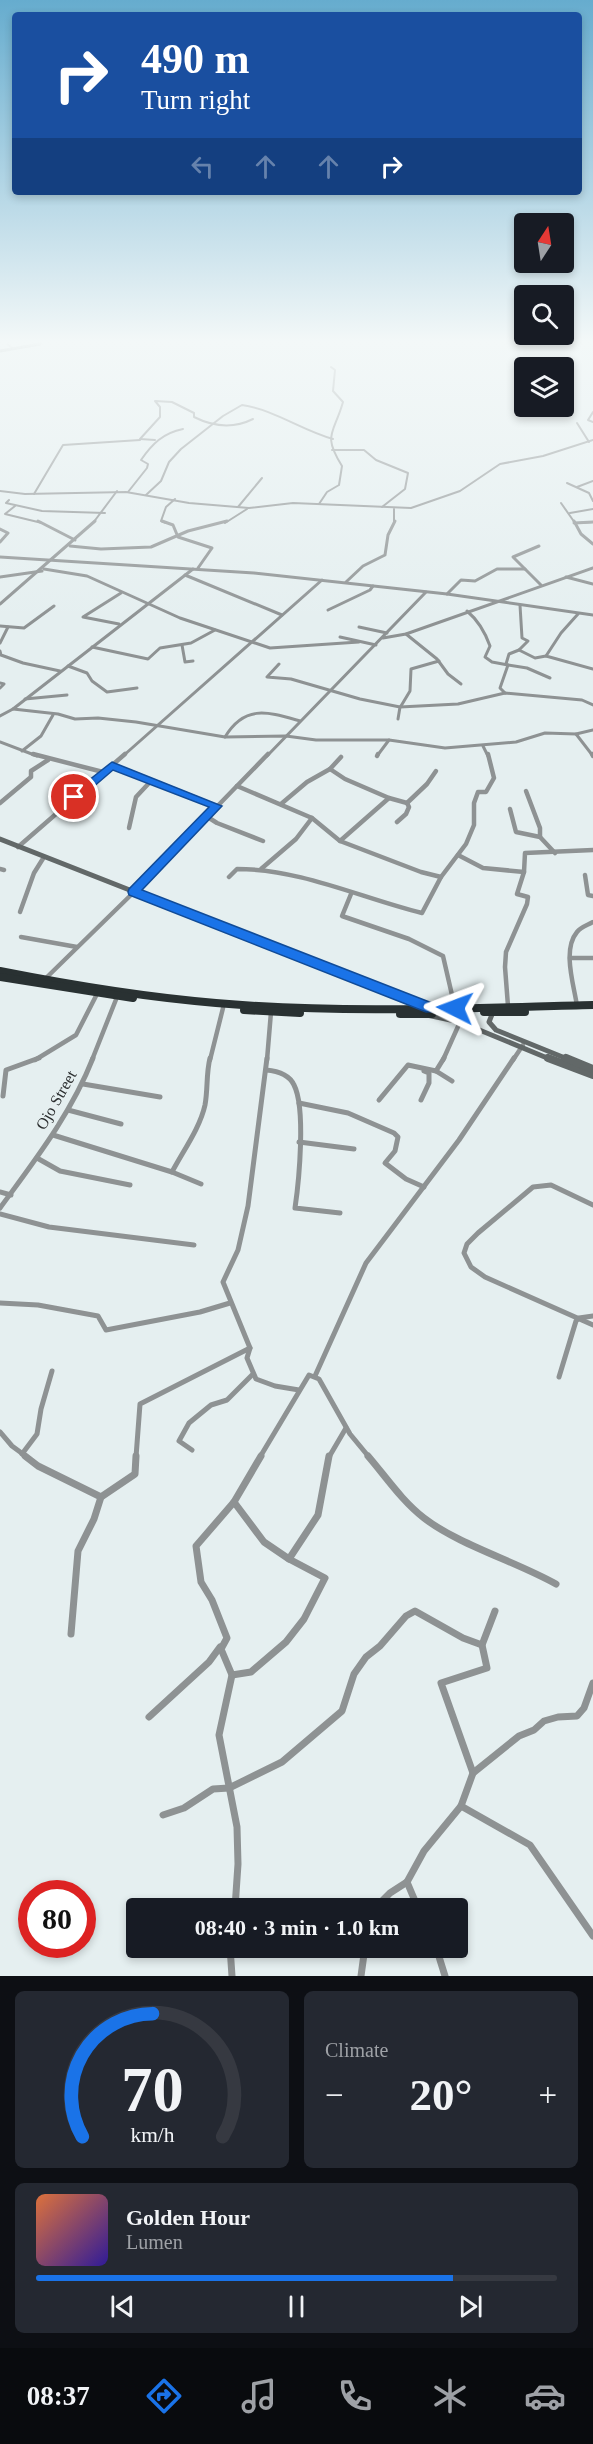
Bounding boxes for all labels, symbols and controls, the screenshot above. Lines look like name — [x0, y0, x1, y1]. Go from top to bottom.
icon: right — [42, 36, 120, 114]
text: 490 m — [141, 36, 250, 82]
text: Turn right — [141, 85, 250, 115]
icon: left — [186, 150, 219, 183]
icon: ahead — [249, 150, 282, 183]
icon: ahead — [312, 150, 345, 183]
icon: right — [375, 150, 408, 183]
north arrow — [514, 213, 574, 273]
map controls — [514, 213, 574, 417]
button: search — [514, 285, 574, 345]
button: layers — [514, 357, 574, 417]
pin — [48, 771, 99, 822]
icon: arrive — [57, 780, 90, 813]
position arrow — [423, 976, 487, 1040]
street label: Ojo Street — [32, 1067, 81, 1133]
speed limit sign: 80 — [18, 1880, 96, 1958]
text: 08:40 · 3 min · 1.0 km — [195, 1915, 399, 1940]
text: Climate — [325, 2039, 388, 2061]
text: 70 — [121, 2055, 183, 2124]
text: 20° — [410, 2070, 473, 2120]
text: − — [325, 2077, 344, 2113]
text: + — [538, 2077, 557, 2113]
text: km/h — [130, 2123, 174, 2147]
text: Golden Hour — [126, 2205, 250, 2230]
text: Lumen — [126, 2231, 183, 2253]
icon: previous — [106, 2290, 139, 2323]
icon: pause — [280, 2290, 313, 2323]
icon: next — [454, 2290, 487, 2323]
icon: directions — [143, 2375, 185, 2417]
icon: music — [238, 2375, 280, 2417]
icon: phone — [334, 2375, 376, 2417]
icon: climate — [429, 2375, 471, 2417]
icon: car — [524, 2375, 566, 2417]
text: 08:37 — [27, 2381, 90, 2411]

